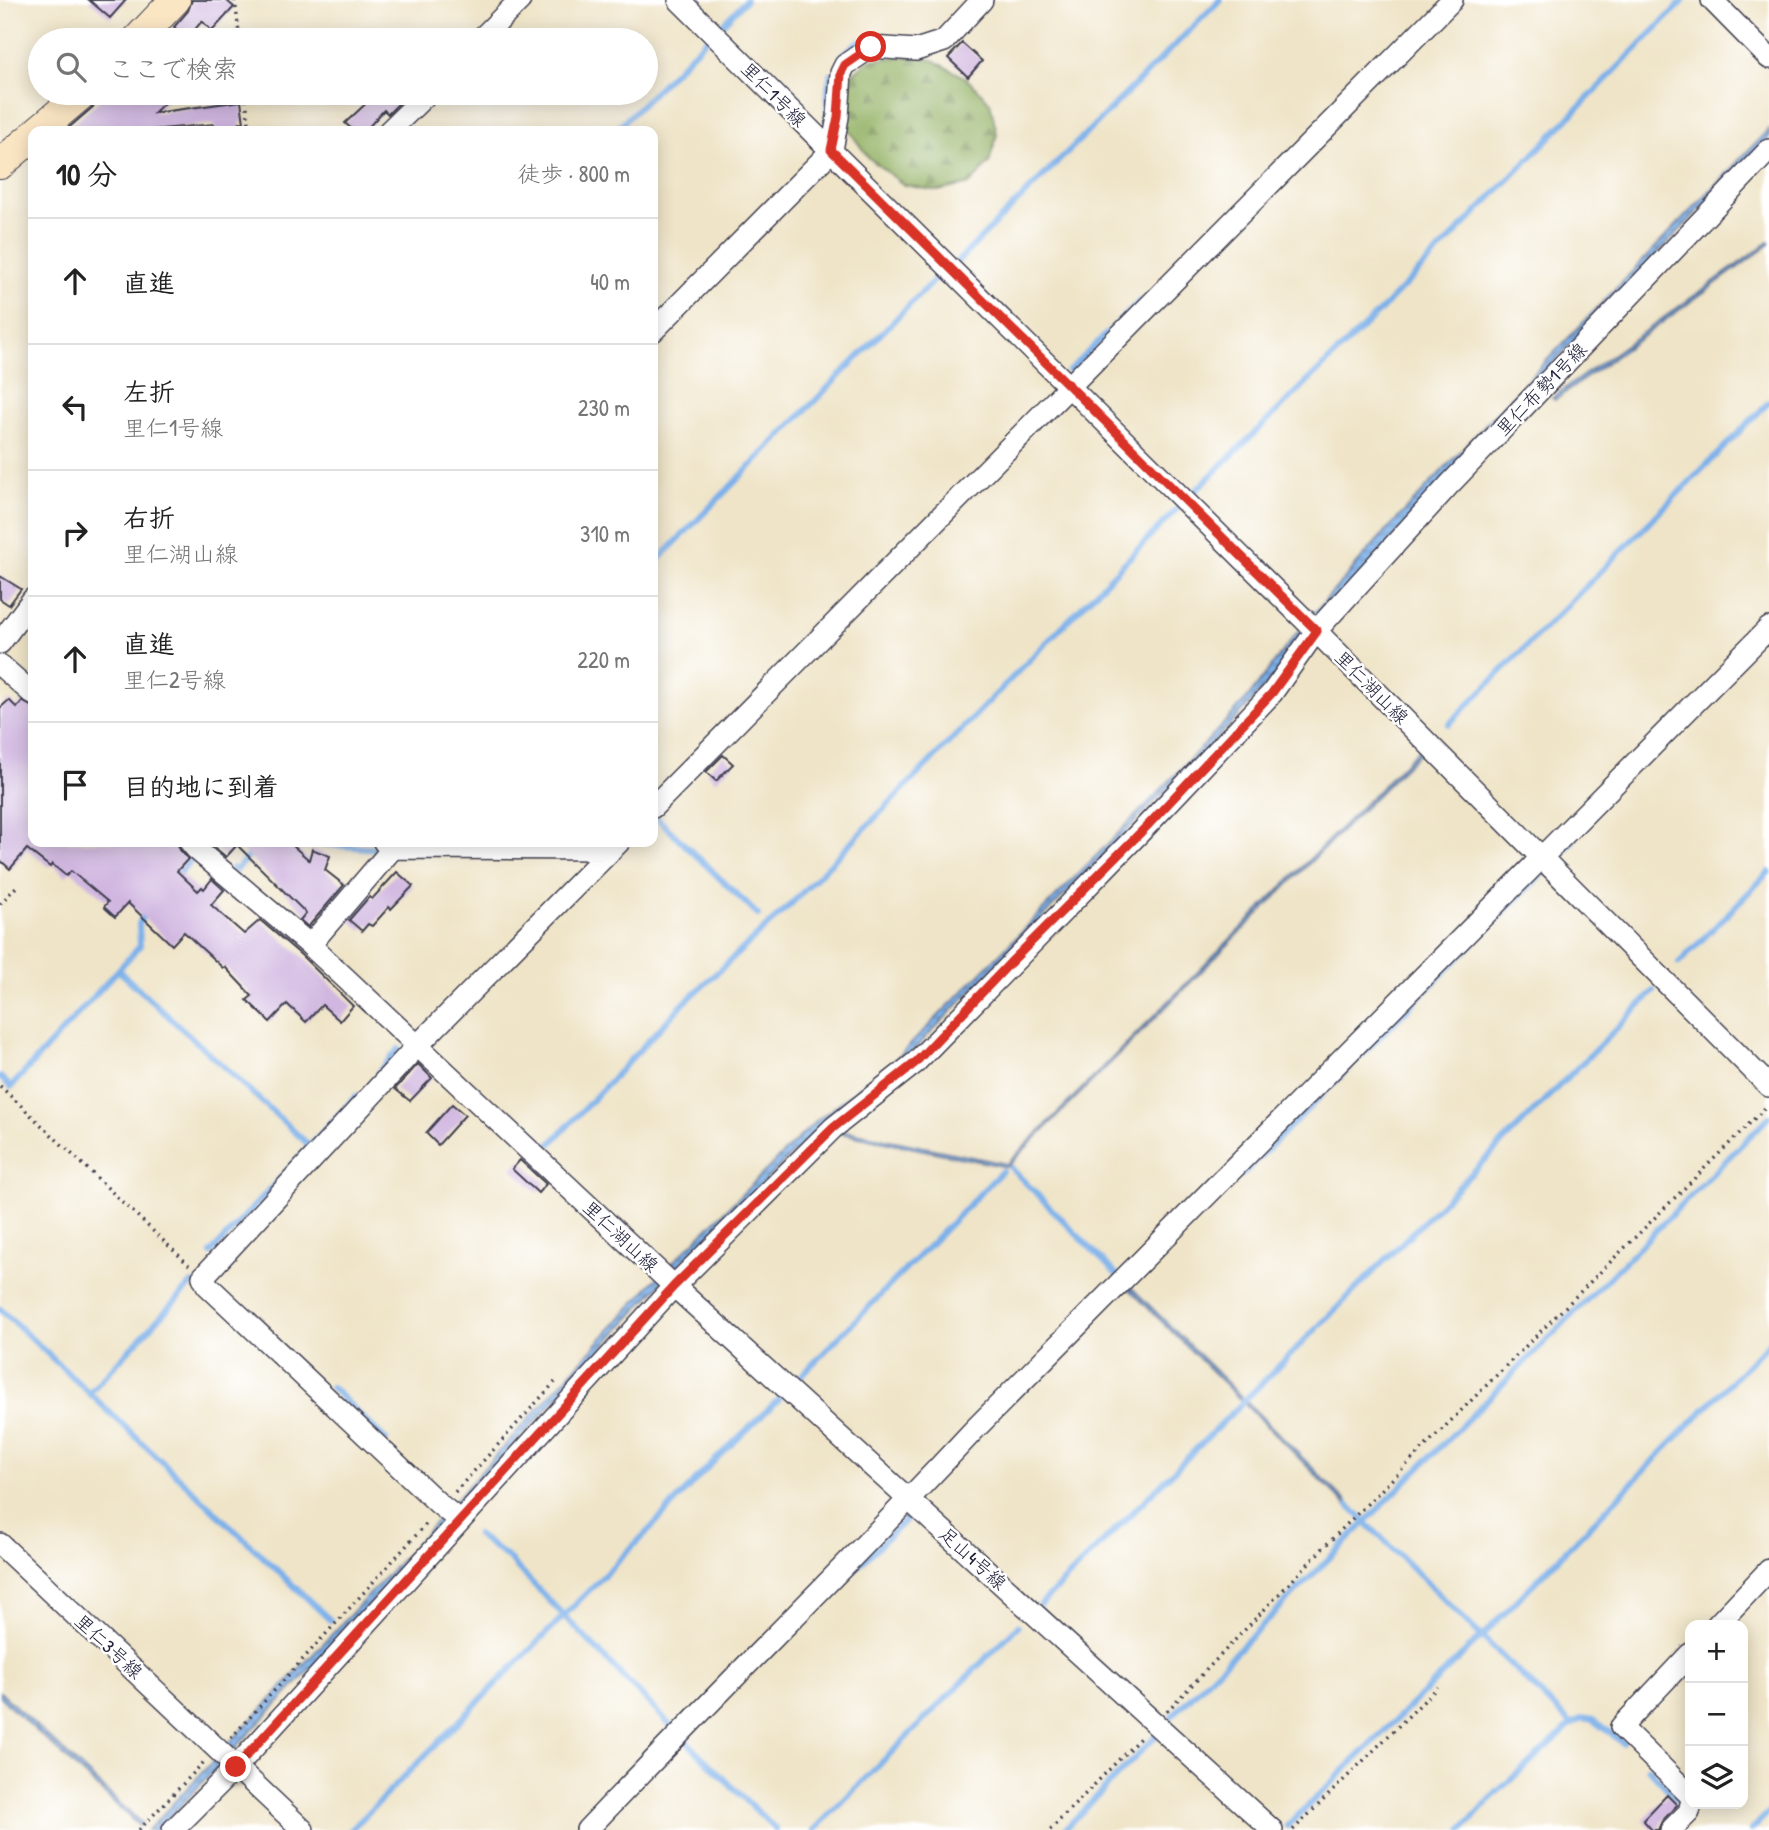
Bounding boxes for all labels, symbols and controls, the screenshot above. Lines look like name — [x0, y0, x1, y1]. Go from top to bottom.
search box — [28, 28, 658, 105]
route start — [855, 31, 886, 62]
icon: search — [52, 48, 90, 86]
text: ここで検索 — [108, 51, 238, 86]
street label: 里仁1号線 — [735, 55, 813, 133]
text: 10 分 — [56, 154, 117, 194]
text: 徒歩 · 800 m — [517, 158, 630, 189]
icon: ahead — [56, 262, 94, 300]
text: 直進 — [123, 265, 175, 300]
text: 40 m — [590, 266, 630, 297]
street label: 里仁布勢1号線 — [1490, 336, 1592, 442]
text: 左折 — [123, 374, 175, 409]
icon: left — [56, 388, 94, 426]
text: 230 m — [578, 392, 630, 423]
text: 里仁1号線 — [123, 412, 223, 443]
text: 右折 — [123, 500, 175, 535]
icon: right — [56, 514, 94, 552]
text: 310 m — [580, 518, 630, 549]
text: 里仁湖山線 — [123, 538, 238, 569]
text: 直進 — [123, 626, 175, 661]
icon: ahead — [56, 640, 94, 678]
text: 220 m — [577, 644, 630, 675]
street label: 里仁湖山線 — [1329, 644, 1415, 730]
text: 里仁2号線 — [123, 664, 226, 695]
icon: arrive — [56, 766, 94, 804]
text: 目的地に到着 — [123, 769, 279, 804]
street label: 里仁湖山線 — [577, 1194, 665, 1278]
street label: 足山4号線 — [933, 1521, 1013, 1595]
street label: 里仁3号線 — [69, 1608, 149, 1684]
map controls — [1685, 1620, 1748, 1809]
button: + — [1685, 1620, 1748, 1683]
button: − — [1685, 1683, 1748, 1746]
button: layers — [1685, 1746, 1748, 1809]
route end — [220, 1751, 251, 1782]

